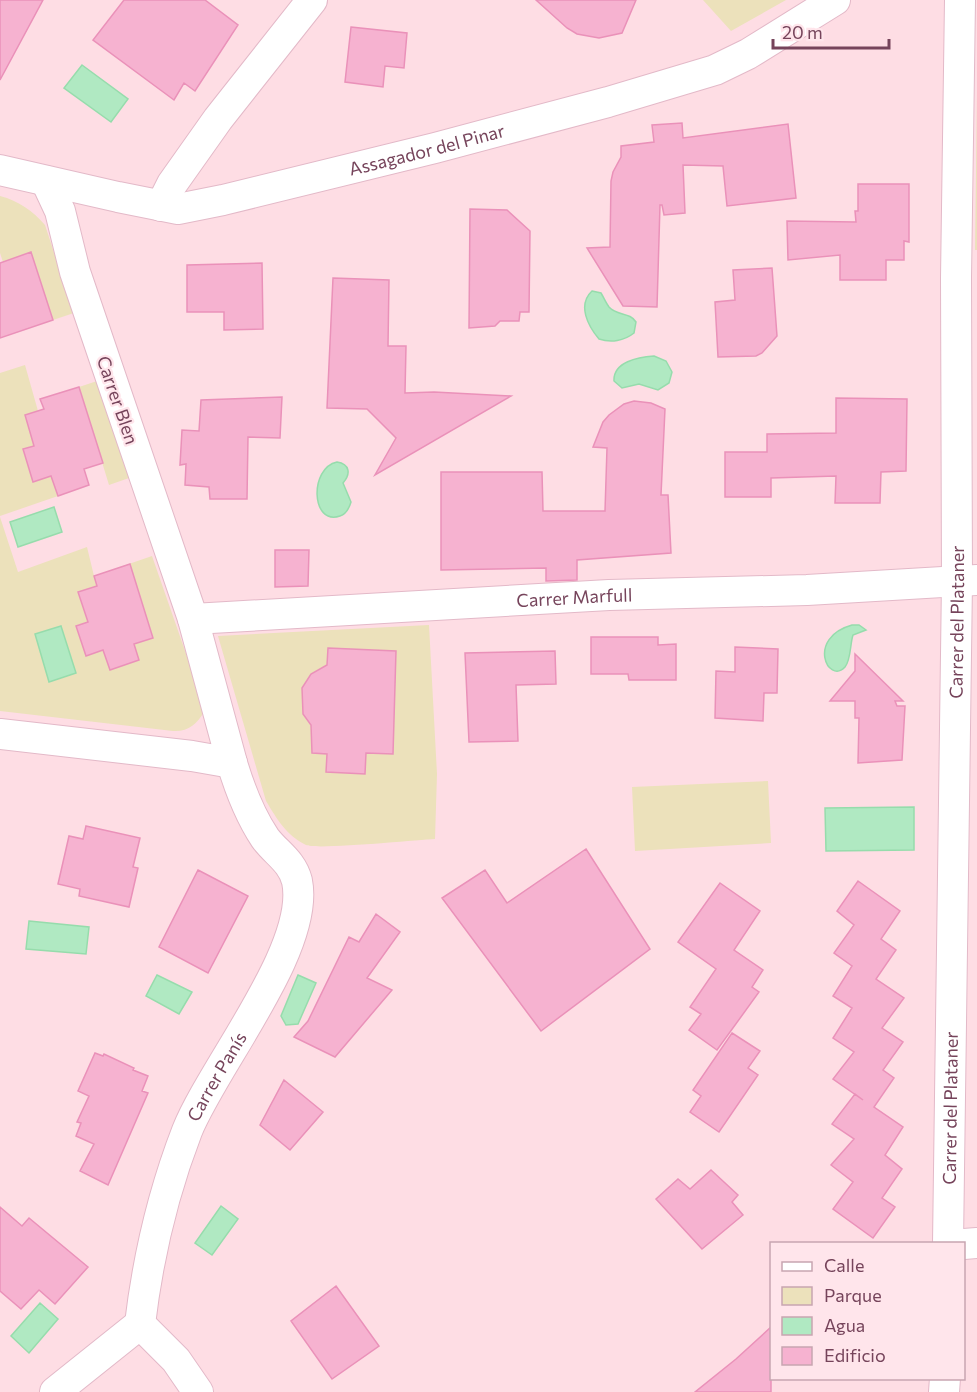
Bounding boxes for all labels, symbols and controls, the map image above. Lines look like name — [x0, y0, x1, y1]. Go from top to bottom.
scale bar — [773, 12, 888, 50]
text: 20 m — [782, 21, 823, 43]
street label: Assagador del Pinar — [347, 119, 507, 180]
street label: Carrer Blen — [93, 353, 143, 447]
street label: Carrer del Plataner — [944, 545, 968, 699]
street label: Carrer Marfull — [516, 583, 633, 611]
street label: Carrer Panís — [182, 1028, 251, 1125]
street label: Carrer del Plataner — [938, 1031, 962, 1185]
legend — [770, 1242, 965, 1380]
text: Calle — [824, 1254, 864, 1276]
text: Parque — [824, 1284, 882, 1306]
text: Agua — [824, 1314, 865, 1336]
text: Edificio — [824, 1344, 886, 1366]

